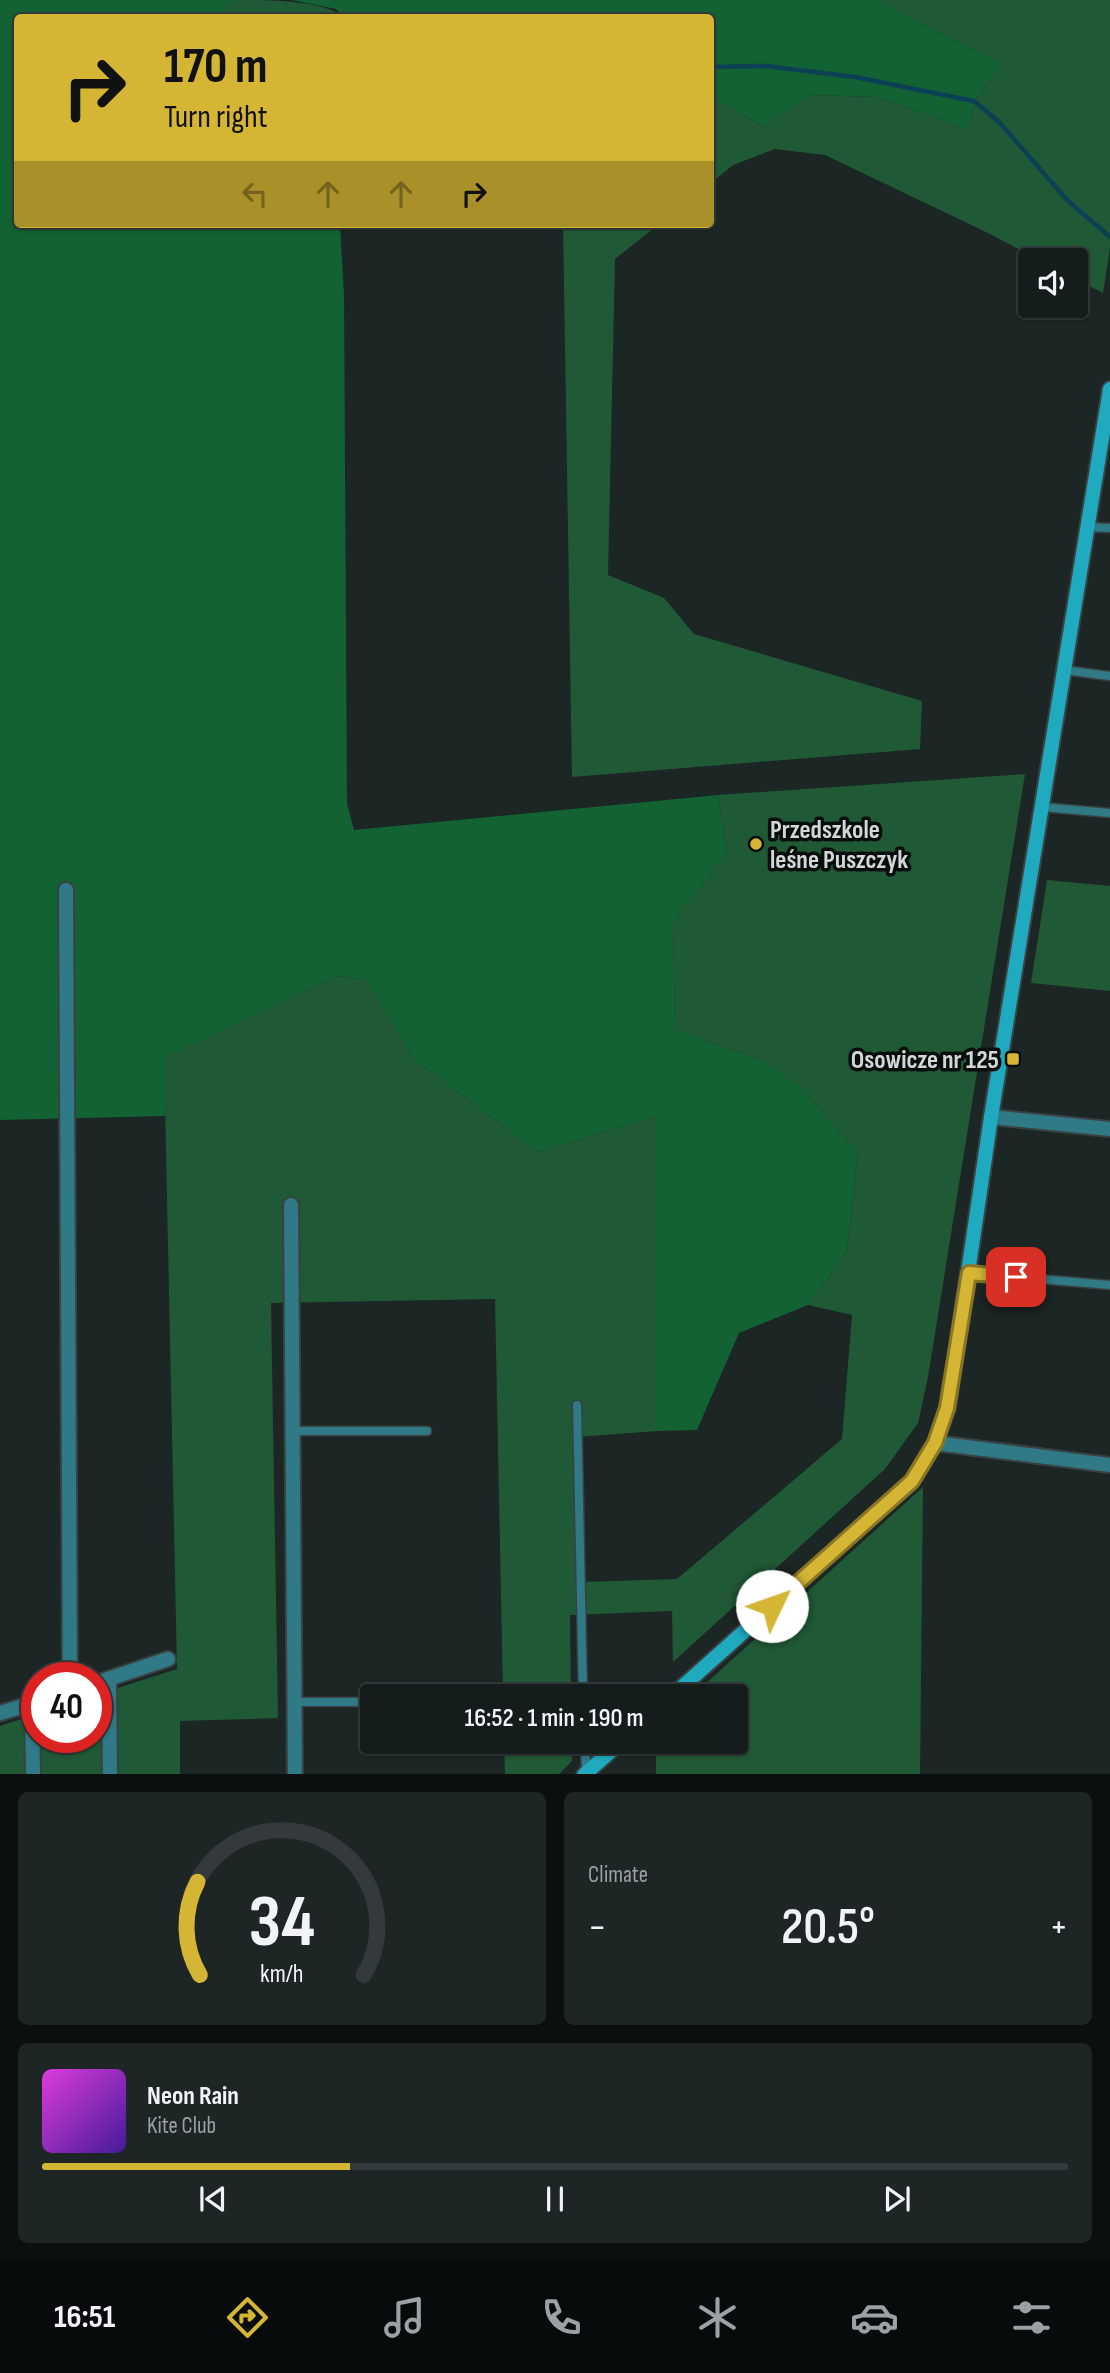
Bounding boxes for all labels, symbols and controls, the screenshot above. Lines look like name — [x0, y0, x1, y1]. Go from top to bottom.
text: 170 m — [164, 38, 268, 97]
icon: right — [49, 42, 140, 133]
text: Turn right — [164, 98, 268, 137]
icon: left — [236, 175, 274, 213]
icon: ahead — [309, 175, 347, 213]
icon: ahead — [382, 175, 420, 213]
icon: right — [455, 175, 493, 213]
map controls — [1018, 248, 1088, 318]
button: sound — [1018, 248, 1088, 318]
place label: Przedszkole leśne Puszczyk — [770, 815, 908, 876]
marker: Przedszkole leśne Puszczyk — [748, 836, 764, 852]
place label: Osowicze nr 125 — [851, 1045, 999, 1076]
marker: Osowicze nr 125 — [1005, 1051, 1021, 1067]
pin — [986, 1247, 1046, 1307]
icon: arrive — [997, 1258, 1035, 1296]
position arrow — [735, 1569, 809, 1643]
speed limit sign: 40 — [21, 1662, 112, 1753]
text: 16:52 · 1 min · 190 m — [464, 1703, 644, 1734]
text: Climate — [588, 1861, 648, 1889]
text: 34 — [249, 1879, 315, 1967]
text: 20.5° — [781, 1896, 875, 1959]
text: − — [588, 1905, 607, 1950]
text: + — [1049, 1905, 1068, 1950]
text: km/h — [260, 1958, 304, 1989]
text: Neon Rain — [147, 2081, 239, 2112]
text: Kite Club — [147, 2112, 216, 2140]
icon: previous — [194, 2180, 232, 2218]
icon: pause — [536, 2180, 574, 2218]
icon: next — [878, 2180, 916, 2218]
icon: directions — [223, 2293, 272, 2342]
icon: music — [380, 2293, 429, 2342]
icon: phone — [537, 2293, 586, 2342]
icon: climate — [693, 2293, 742, 2342]
icon: car — [850, 2293, 899, 2342]
icon: filters — [1007, 2293, 1056, 2342]
text: 16:51 — [54, 2298, 115, 2337]

